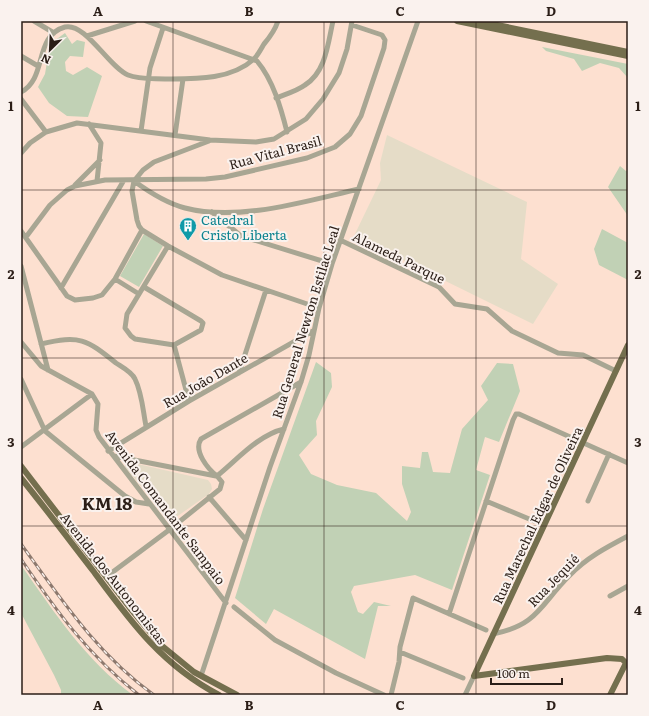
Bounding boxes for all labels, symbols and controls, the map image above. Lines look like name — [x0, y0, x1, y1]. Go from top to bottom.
text: A — [93, 1, 103, 20]
text: B — [245, 1, 254, 20]
text: C — [395, 1, 405, 20]
text: D — [546, 1, 556, 20]
north arrow — [30, 30, 70, 70]
text: N — [38, 51, 53, 69]
text: 1 — [8, 96, 14, 115]
text: 1 — [635, 96, 641, 115]
street label: Rua Vital Brasil — [227, 130, 324, 174]
place label: Catedral Cristo Liberta — [201, 210, 287, 244]
building icon: Catedral Cristo Liberta — [178, 216, 198, 241]
street label: Rua General Newton Estilac Leal — [267, 223, 344, 421]
street label: Alameda Parque — [349, 226, 449, 288]
text: 2 — [8, 264, 15, 283]
text: 2 — [635, 264, 642, 283]
street label: Rua João Dante — [159, 348, 251, 412]
street label: Rua Marechal Edgar de Oliveira — [487, 423, 587, 607]
street label: Avenida Comandante Sampaio — [102, 426, 231, 588]
text: 3 — [7, 432, 15, 451]
text: 3 — [634, 432, 642, 451]
district label: KM 18 — [82, 490, 132, 515]
street label: Avenida dos Autonomistas — [56, 508, 172, 648]
street label: Rua Jequié — [523, 549, 583, 611]
text: 4 — [7, 600, 15, 619]
text: 4 — [634, 600, 642, 619]
scale bar — [491, 660, 562, 686]
text: 100 m — [497, 664, 530, 682]
text: A — [93, 695, 103, 714]
text: B — [245, 695, 254, 714]
text: C — [395, 695, 405, 714]
text: D — [546, 695, 556, 714]

